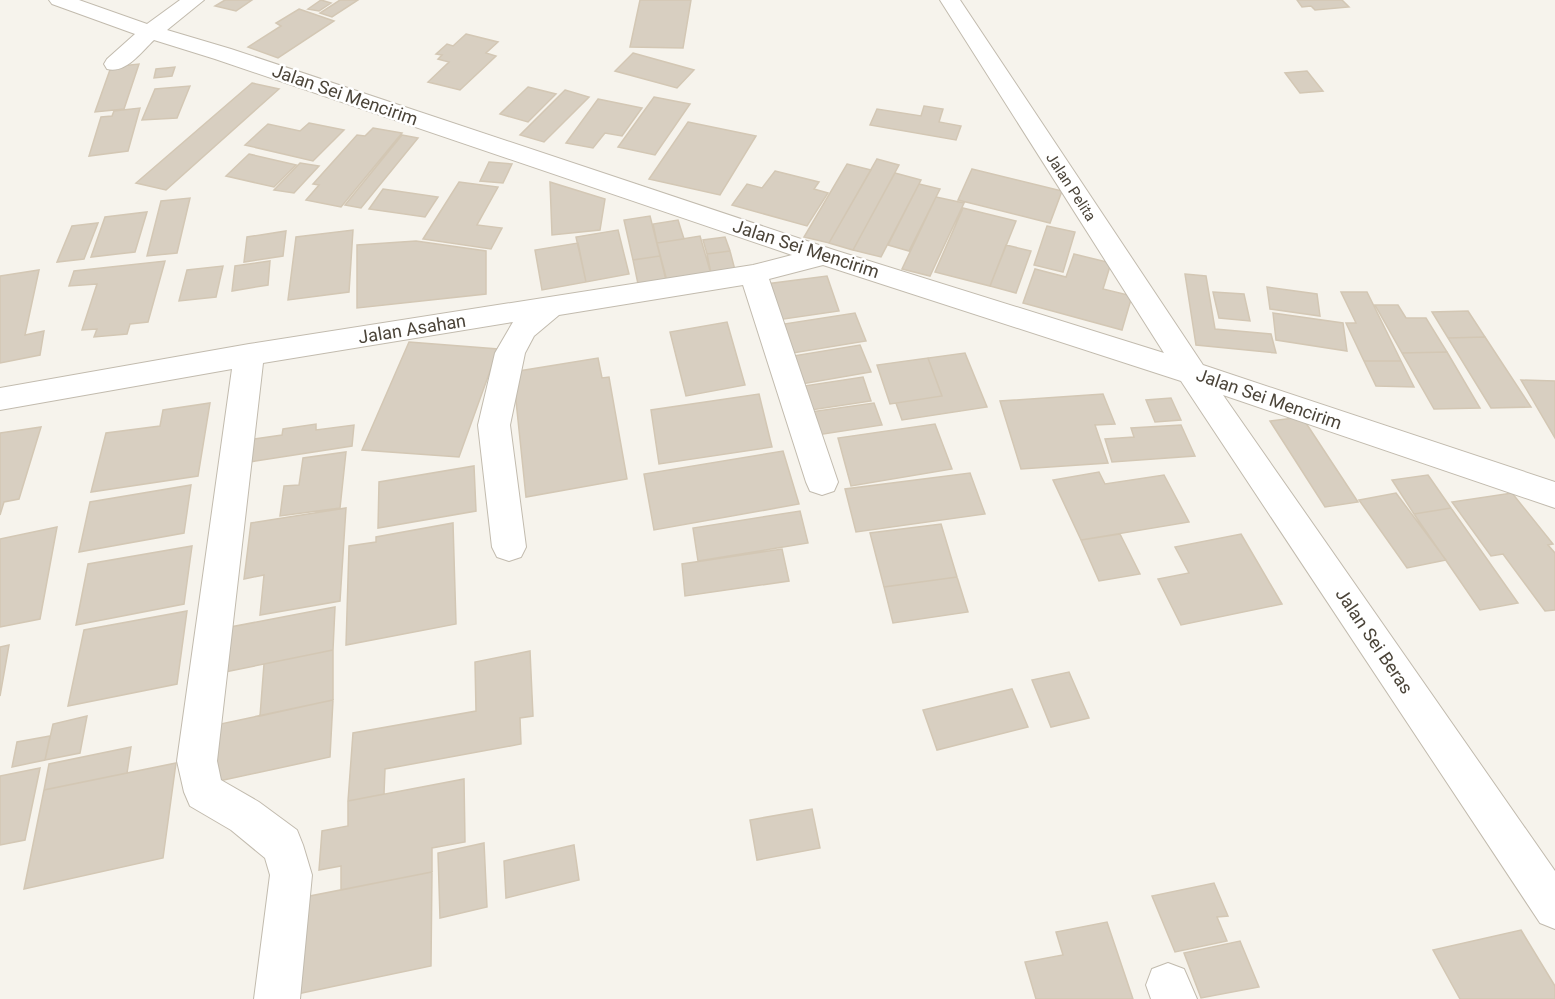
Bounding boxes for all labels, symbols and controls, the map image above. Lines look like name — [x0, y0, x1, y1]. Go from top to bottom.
street label: Jalan Sei Mencirim — [270, 60, 421, 129]
street label: Jalan Pelita — [1042, 149, 1100, 225]
street label: Jalan Sei Mencirim — [730, 215, 882, 282]
street label: Jalan Asahan — [357, 310, 467, 347]
street label: Jalan Sei Mencirim — [1194, 364, 1345, 433]
street label: Jalan Sei Beras — [1331, 584, 1418, 698]

